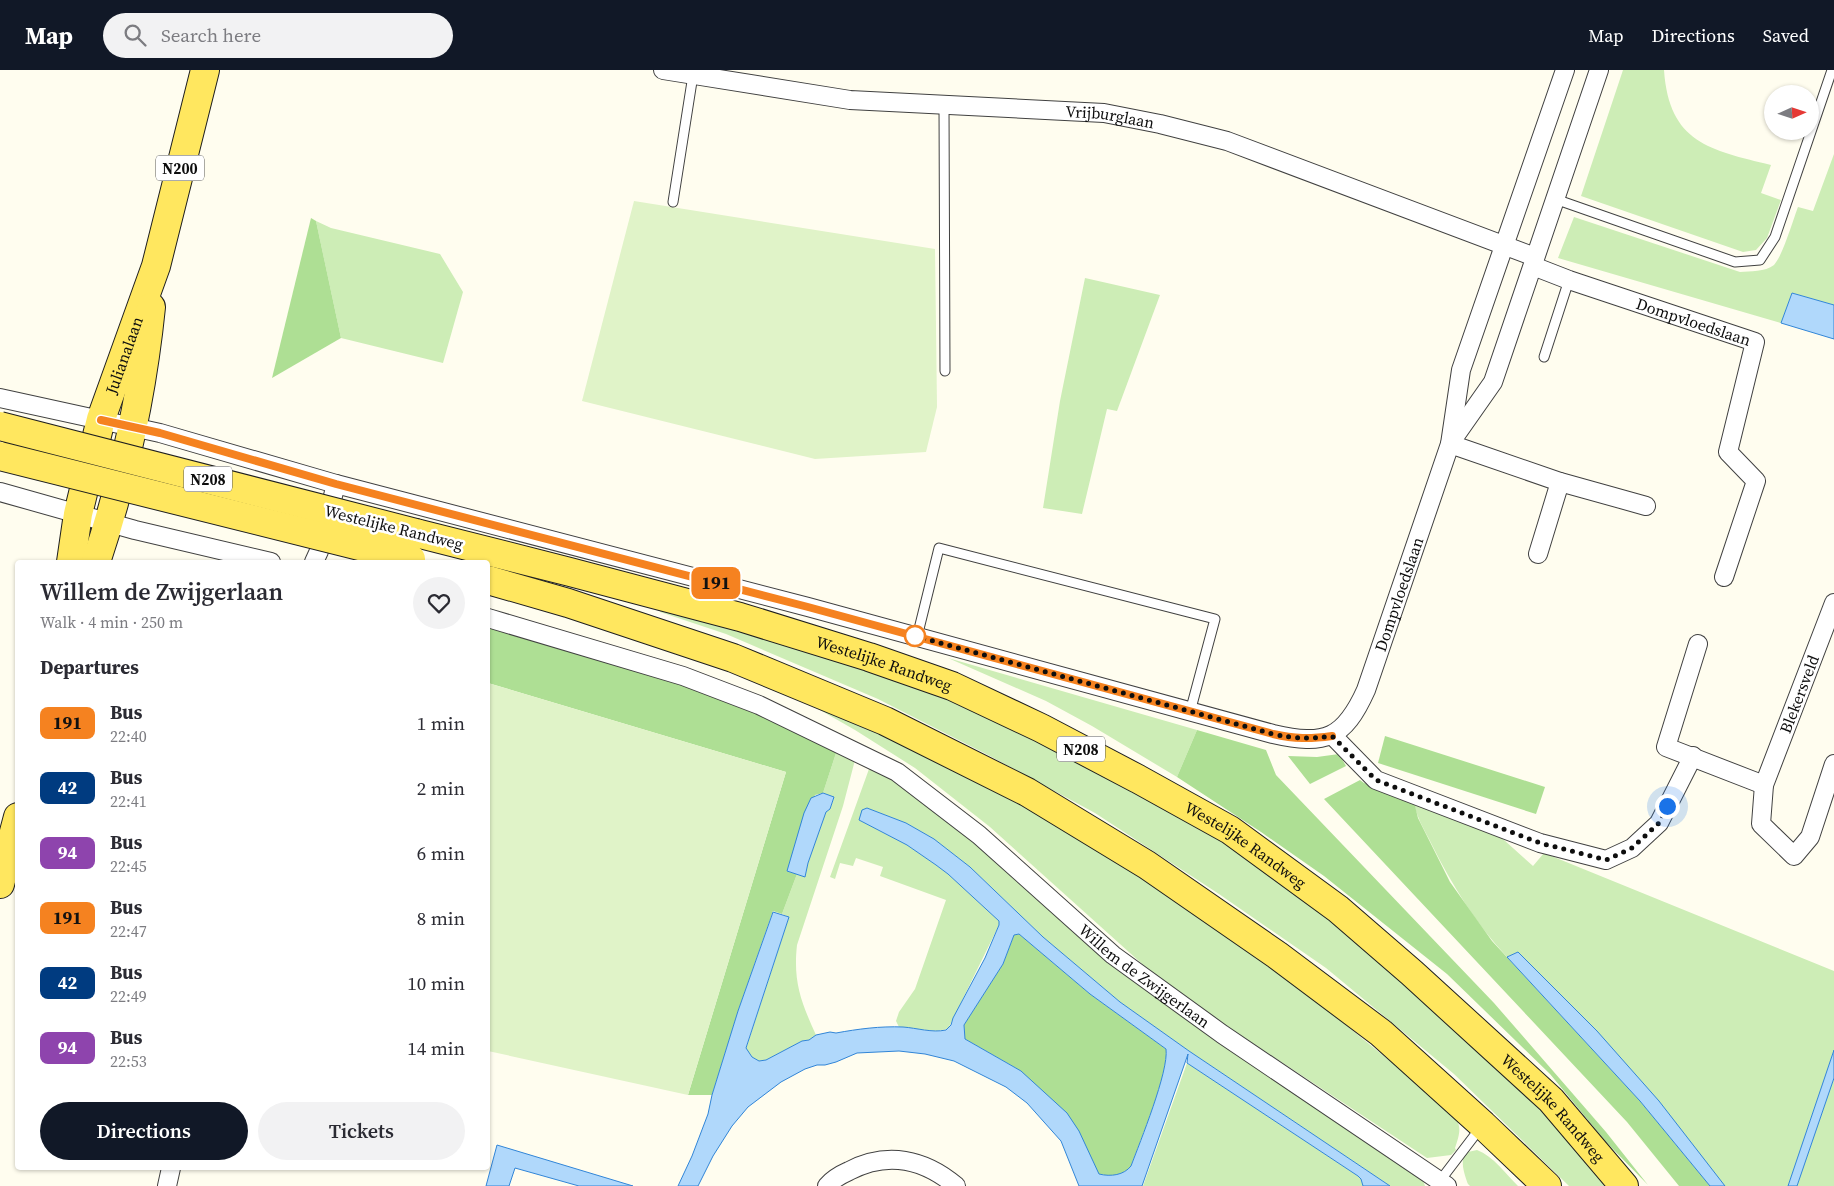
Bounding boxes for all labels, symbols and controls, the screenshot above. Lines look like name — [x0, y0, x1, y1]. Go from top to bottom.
search box — [103, 13, 453, 58]
text: Map — [25, 19, 73, 52]
icon: search — [121, 21, 149, 49]
text: Search here — [161, 22, 261, 48]
text: Map — [1588, 23, 1624, 48]
text: Directions — [1652, 23, 1735, 48]
text: Saved — [1763, 23, 1809, 48]
north arrow — [1764, 85, 1819, 140]
map controls — [1764, 85, 1819, 140]
street label: Vrijburglaan — [1065, 100, 1156, 134]
road number: N200 — [156, 156, 204, 180]
street label: Dompvloedslaan — [1633, 292, 1754, 351]
street label: Julianalaan — [100, 313, 148, 398]
road number: N208 — [184, 466, 232, 492]
street label: Westelijke Randweg — [322, 499, 466, 555]
street label: Dompvloedslaan — [1369, 534, 1429, 654]
line badge: 191 — [687, 567, 745, 599]
text: 191 — [701, 570, 731, 595]
text: Willem de Zwijgerlaan — [40, 575, 283, 608]
button: heart — [413, 577, 465, 629]
text: Walk · 4 min · 250 m — [40, 611, 183, 633]
unlabelled marker — [904, 625, 926, 647]
street label: Westelijke Randweg — [813, 630, 955, 696]
street label: Blekersveld — [1774, 652, 1824, 736]
text: Departures — [40, 654, 139, 680]
text: Bus — [110, 699, 142, 725]
text: 191 — [53, 710, 82, 735]
text: 1 min — [417, 710, 465, 736]
text: 22:40 — [110, 725, 147, 747]
road number: N208 — [1057, 736, 1105, 762]
text: Bus — [110, 764, 142, 790]
text: 42 — [58, 775, 77, 800]
text: 2 min — [417, 775, 465, 801]
text: 22:41 — [110, 790, 147, 812]
your location — [1655, 794, 1680, 819]
street label: Westelijke Randweg — [1181, 796, 1311, 893]
text: Bus — [110, 829, 142, 855]
text: 94 — [58, 840, 77, 865]
text: 6 min — [417, 840, 465, 866]
text: 22:45 — [110, 855, 147, 877]
text: Bus — [110, 894, 142, 920]
text: 191 — [53, 905, 82, 930]
text: 8 min — [417, 905, 465, 931]
street label: Willem de Zwijgerlaan — [1074, 919, 1215, 1033]
text: 22:47 — [110, 920, 147, 942]
text: Bus — [110, 959, 142, 985]
text: 42 — [58, 970, 77, 995]
text: 10 min — [407, 970, 465, 996]
text: 22:49 — [110, 985, 147, 1007]
text: Bus — [110, 1024, 142, 1050]
text: 94 — [58, 1035, 77, 1060]
text: 14 min — [407, 1035, 465, 1061]
street label: Westelijke Randweg — [1496, 1049, 1610, 1167]
text: 22:53 — [110, 1050, 147, 1072]
button: Directions — [40, 1102, 248, 1160]
button: Tickets — [258, 1102, 465, 1160]

